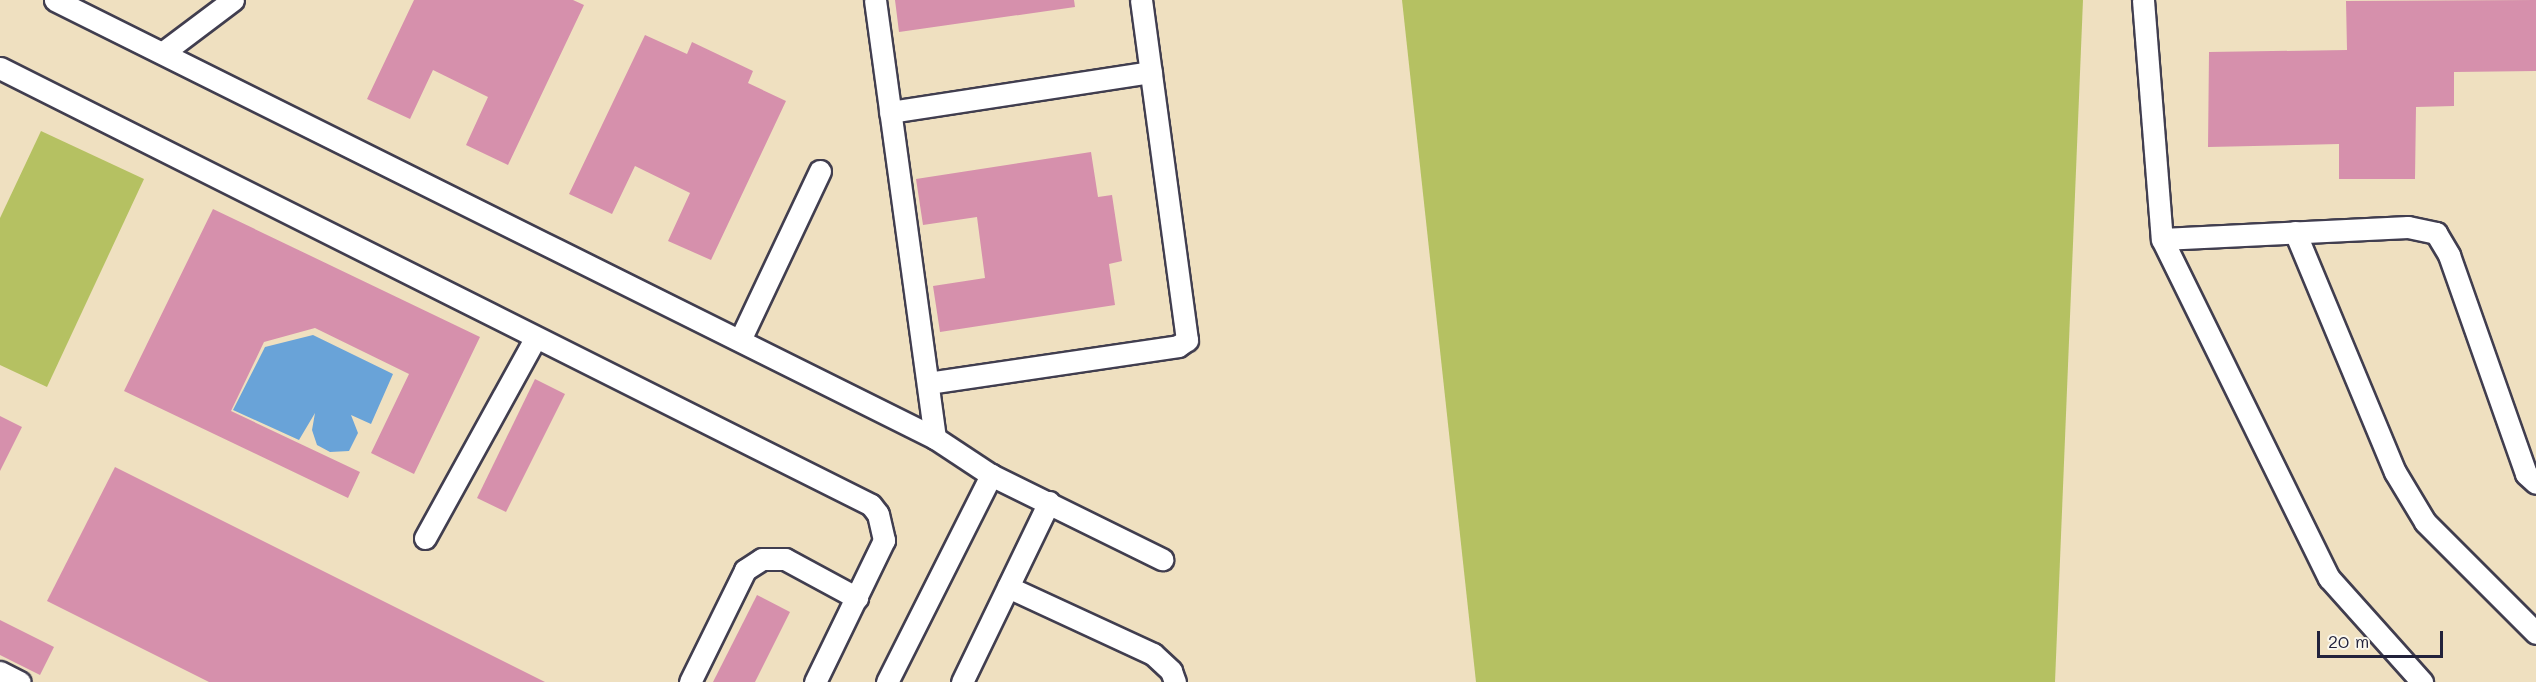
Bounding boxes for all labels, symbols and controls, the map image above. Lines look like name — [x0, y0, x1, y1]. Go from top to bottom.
scale bar — [2320, 619, 2446, 657]
text: 20 m — [2328, 629, 2369, 653]

